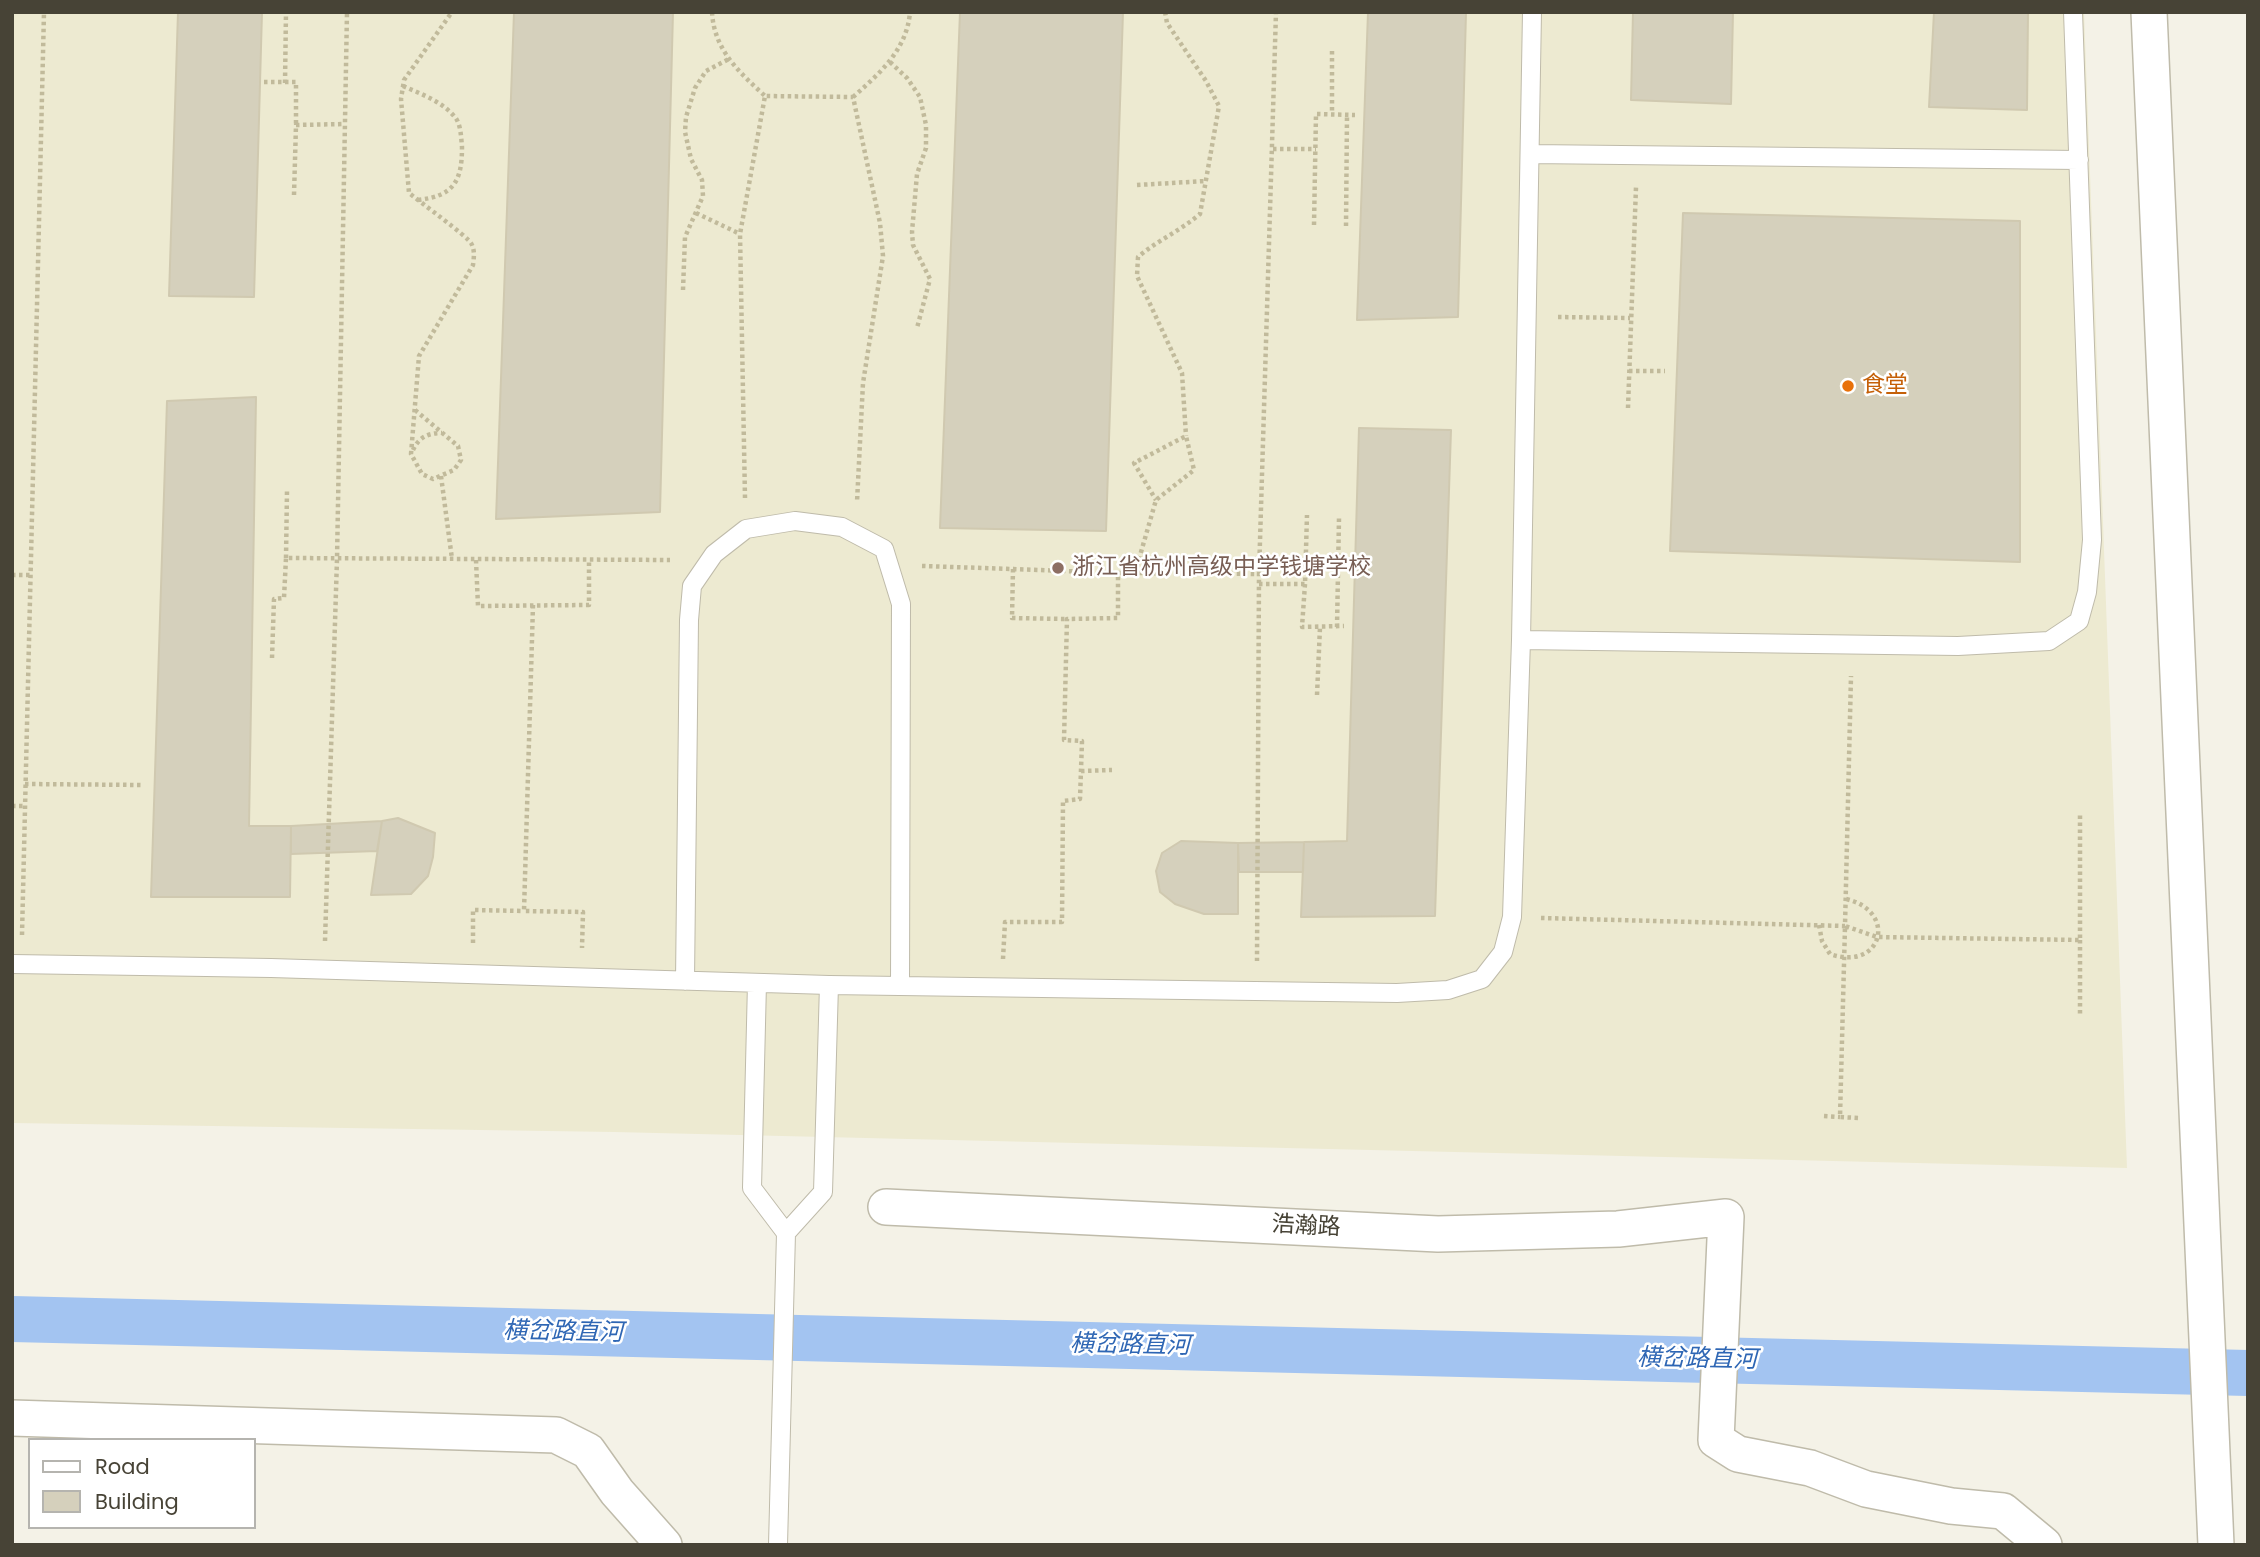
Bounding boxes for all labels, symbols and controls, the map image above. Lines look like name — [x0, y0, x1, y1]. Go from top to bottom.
place label: 食堂 — [1862, 372, 1908, 400]
marker: 食堂 — [1840, 378, 1856, 394]
place label: 浙江省杭州高级中学钱塘学校 — [1072, 554, 1371, 582]
marker: 浙江省杭州高级中学钱塘学校 — [1050, 560, 1066, 576]
street label: 浩瀚路 — [1271, 1211, 1341, 1243]
water label: 横岔路直河 — [503, 1318, 623, 1348]
water label: 横岔路直河 — [1070, 1331, 1190, 1361]
water label: 横岔路直河 — [1637, 1345, 1757, 1375]
legend — [28, 1438, 256, 1529]
text: Road — [95, 1452, 150, 1481]
text: Building — [95, 1487, 179, 1516]

